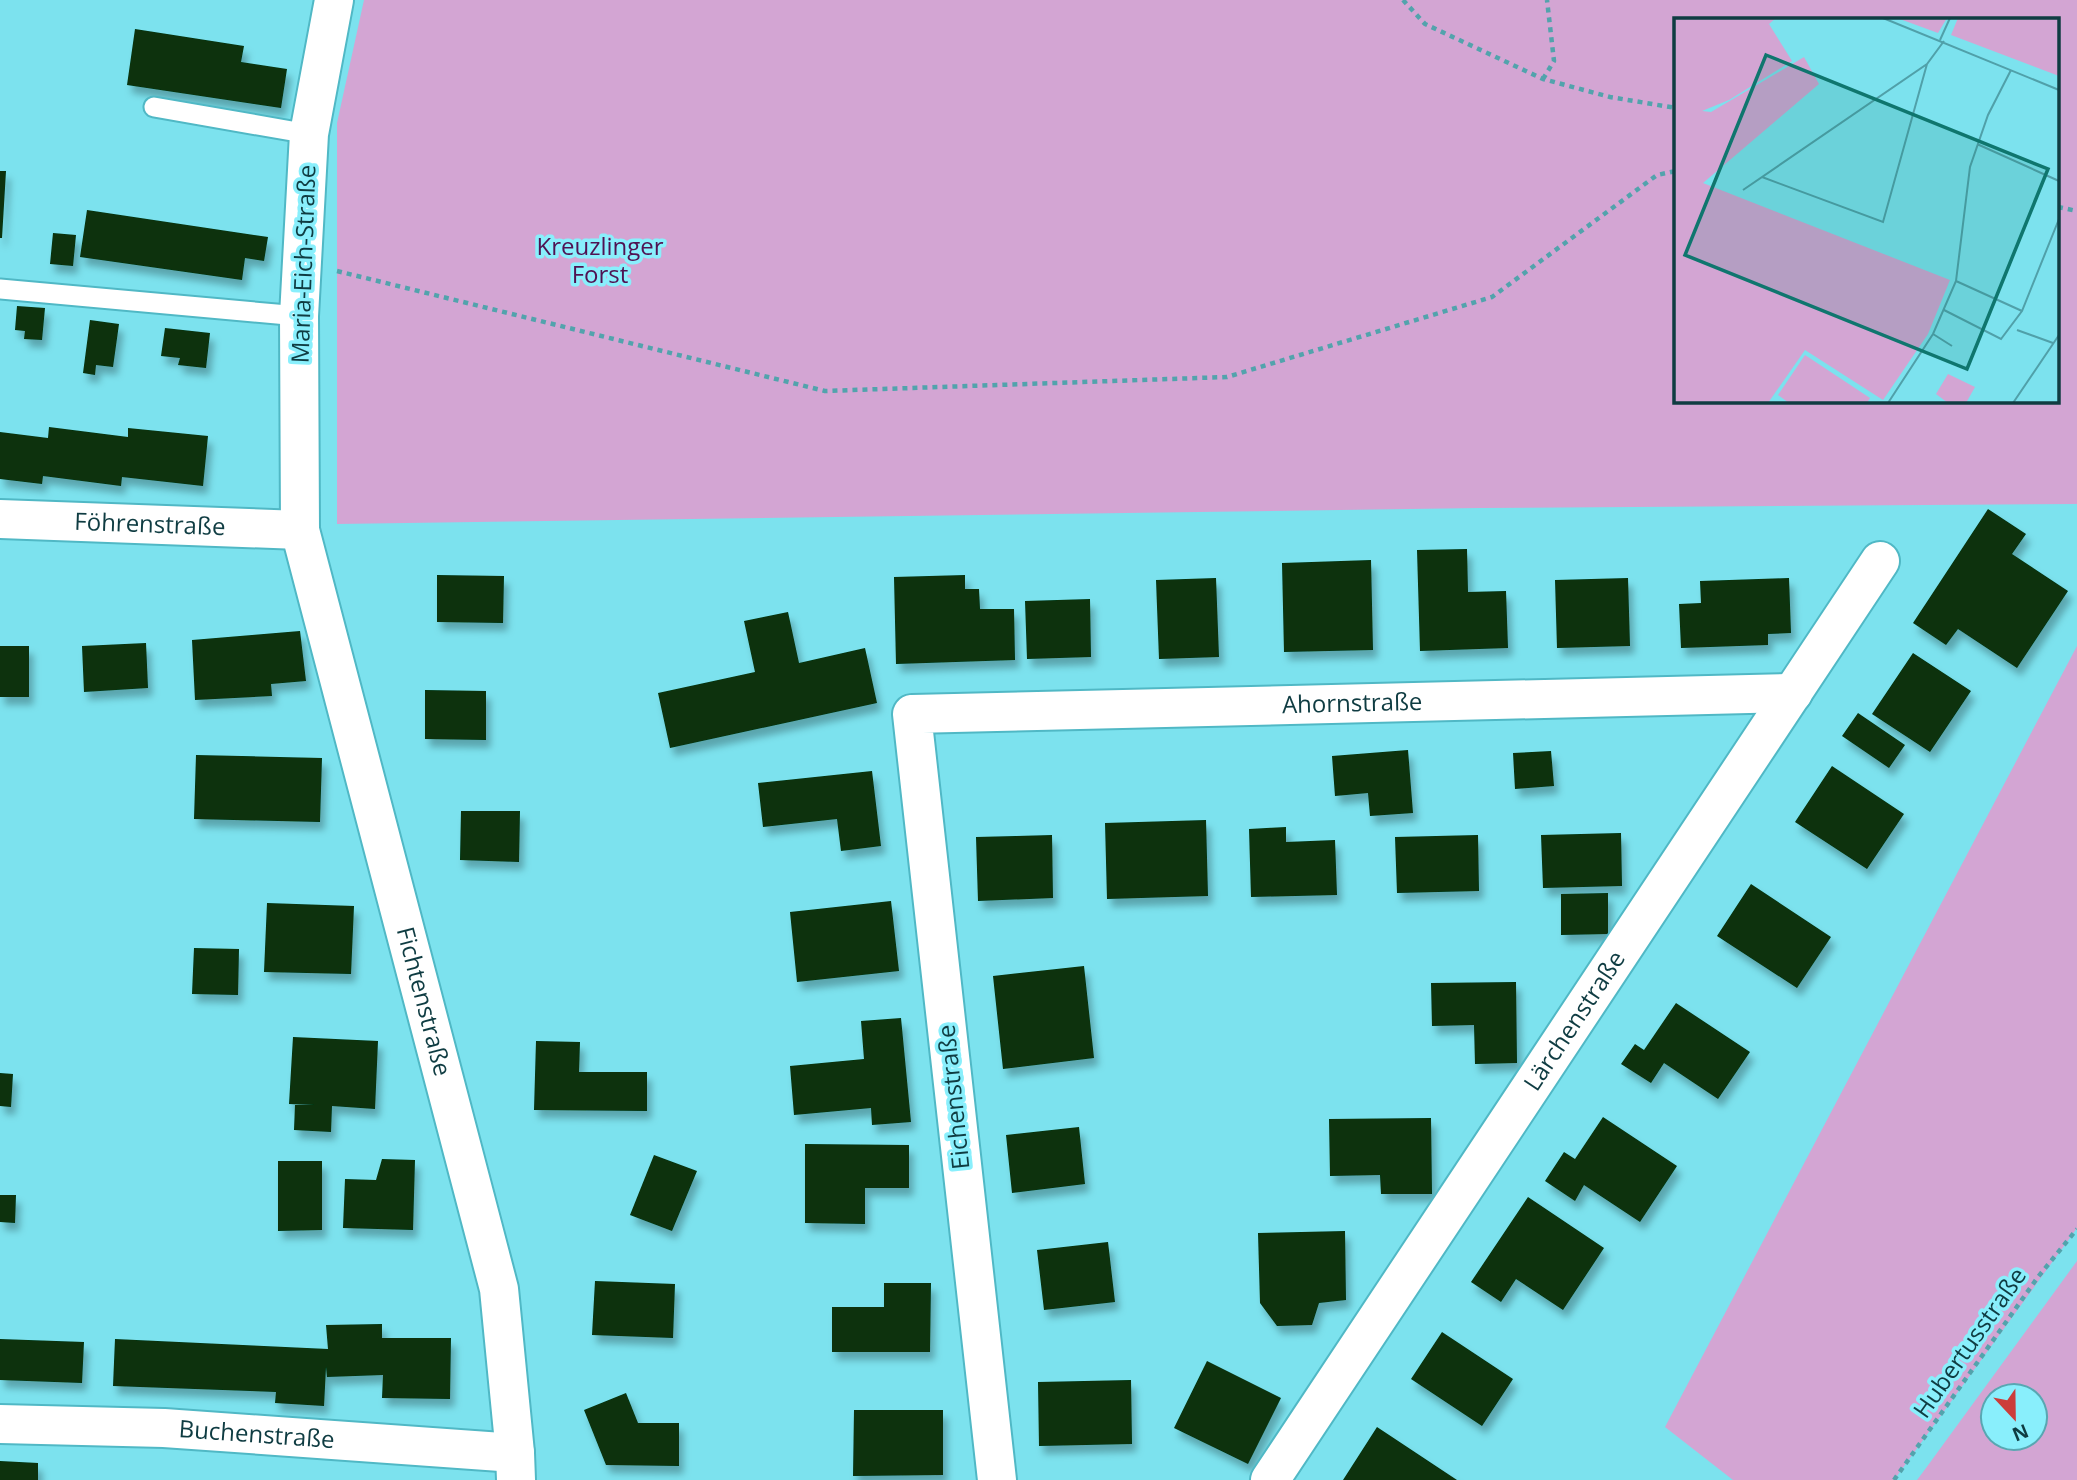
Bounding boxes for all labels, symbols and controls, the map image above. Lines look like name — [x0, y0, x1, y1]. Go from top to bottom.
inset map — [1674, 18, 2060, 402]
street label: Maria-Eich-Straße — [283, 164, 322, 364]
park label: Kreuzlinger Forst — [536, 229, 664, 290]
street label: Föhrenstraße — [74, 504, 226, 542]
street label: Ahornstraße — [1282, 684, 1423, 720]
street label: Fichtenstraße — [390, 923, 460, 1079]
street label: Lärchenstraße — [1515, 944, 1632, 1097]
street label: Eichenstraße — [929, 1023, 977, 1171]
street label: Hubertusstraße — [1905, 1260, 2033, 1424]
north arrow — [1979, 1382, 2049, 1452]
street label: Buchenstraße — [178, 1411, 336, 1455]
text: N — [2008, 1418, 2032, 1448]

